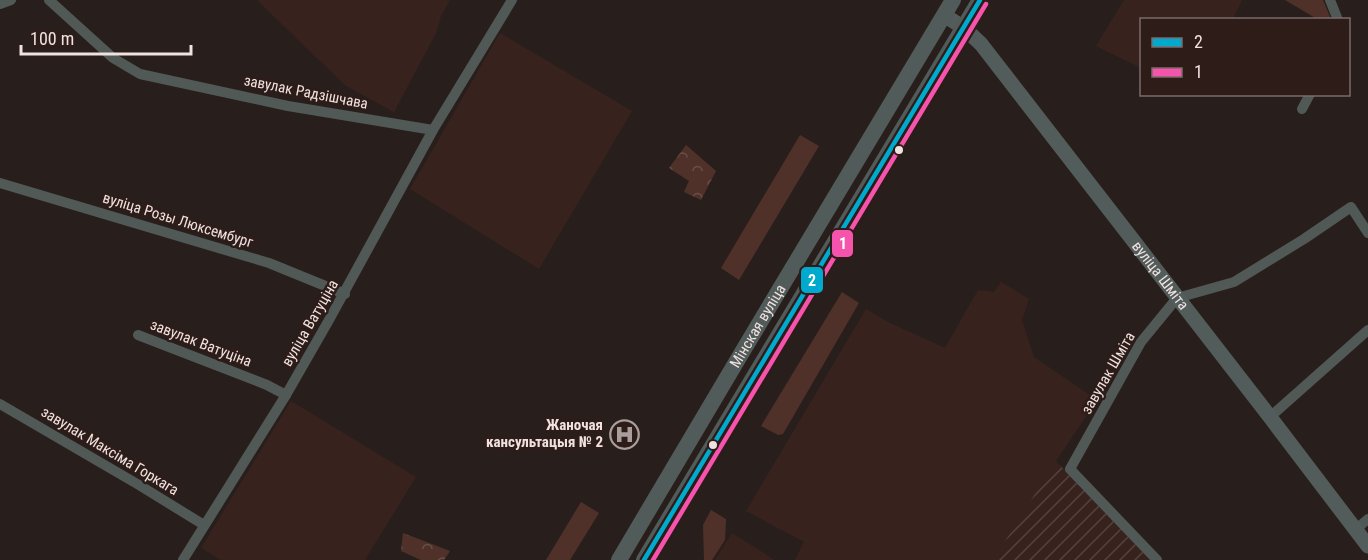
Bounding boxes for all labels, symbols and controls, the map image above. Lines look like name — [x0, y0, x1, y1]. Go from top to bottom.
scale bar — [21, 18, 190, 56]
legend — [1140, 18, 1350, 96]
text: 100 m — [30, 28, 74, 49]
text: 2 — [1194, 31, 1203, 52]
text: 1 — [1194, 61, 1203, 82]
street label: завулак Радзішчава — [242, 71, 370, 113]
unlabelled marker — [893, 144, 905, 156]
street label: вуліца Розы Люксембург — [101, 189, 256, 252]
line badge: 1 — [831, 229, 854, 258]
text: 1 — [839, 234, 847, 253]
street label: вуліца Шміта — [1128, 238, 1193, 313]
line badge: 2 — [800, 266, 824, 294]
text: 2 — [808, 271, 816, 290]
street label: вуліца Ватуціна — [278, 276, 342, 370]
street label: Мінская вуліца — [726, 281, 790, 371]
street label: завулак Ватуціна — [148, 315, 254, 371]
street label: завулак Шміта — [1077, 329, 1139, 417]
street label: завулак Максіма Горкага — [38, 403, 182, 499]
place label: Жаночая кансультацыя № 2 — [486, 416, 603, 451]
hospital icon: Жаночая кансультацыя № 2 — [608, 418, 640, 450]
unlabelled marker — [707, 439, 719, 451]

